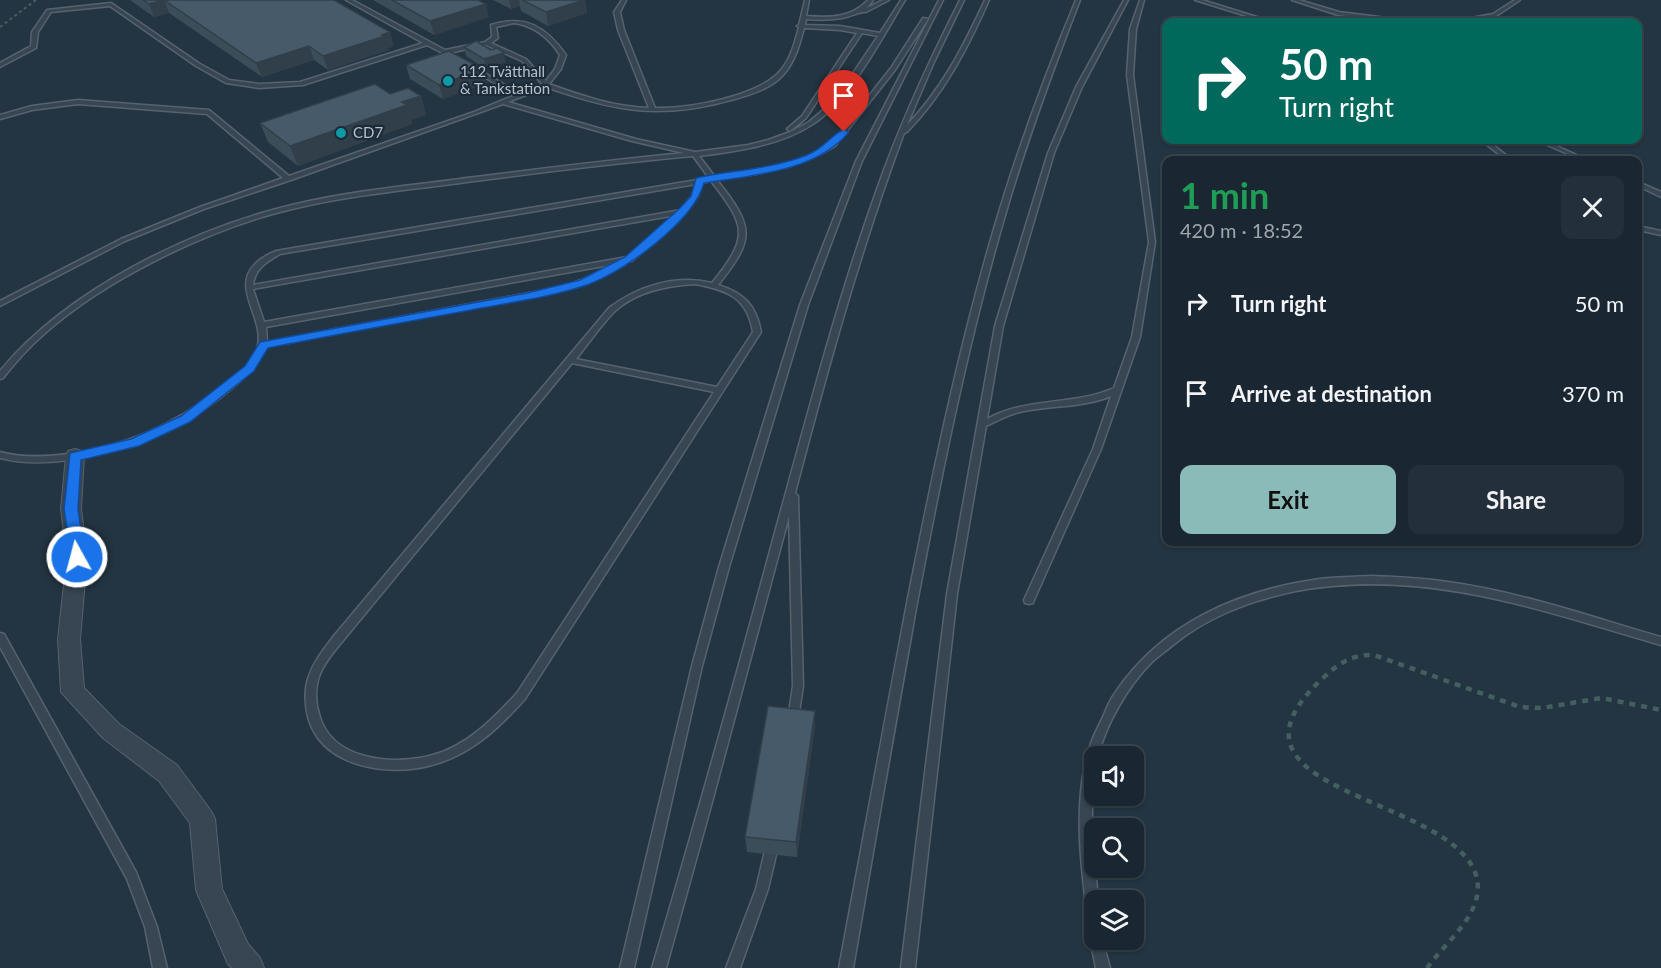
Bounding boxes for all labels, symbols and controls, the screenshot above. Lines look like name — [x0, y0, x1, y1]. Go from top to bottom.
text: 50 m — [1279, 39, 1373, 89]
icon: right — [1180, 42, 1258, 120]
place label: 112 Tvätthall & Tankstation — [460, 62, 550, 97]
pin — [818, 70, 869, 132]
marker: 112 Tvätthall & Tankstation — [441, 74, 455, 88]
icon: arrive — [827, 79, 860, 112]
text: Turn right — [1279, 90, 1394, 123]
place label: CD7 — [353, 123, 383, 141]
marker: CD7 — [334, 126, 348, 140]
text: 1 min — [1180, 173, 1269, 217]
button: close — [1561, 176, 1624, 239]
text: 420 m · 18:52 — [1180, 218, 1303, 242]
icon: right — [1180, 287, 1213, 320]
text: Turn right — [1231, 290, 1326, 317]
text: 50 m — [1575, 290, 1624, 317]
icon: arrive — [1180, 377, 1213, 410]
text: Arrive at destination — [1231, 380, 1432, 407]
text: 370 m — [1562, 380, 1624, 407]
button: Exit — [1180, 465, 1396, 534]
button: Share — [1408, 465, 1624, 534]
position arrow — [45, 525, 109, 589]
map controls — [1084, 746, 1144, 950]
button: sound — [1084, 746, 1144, 806]
button: search — [1084, 818, 1144, 878]
button: layers — [1084, 890, 1144, 950]

